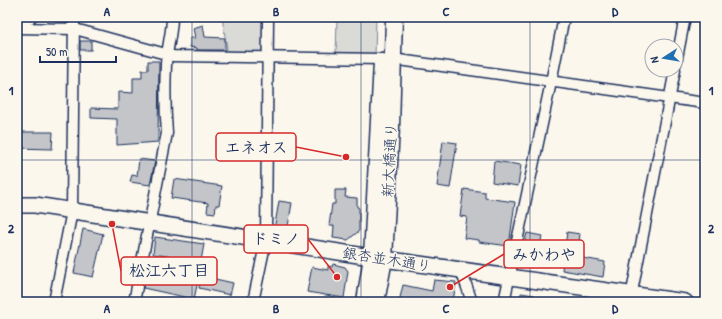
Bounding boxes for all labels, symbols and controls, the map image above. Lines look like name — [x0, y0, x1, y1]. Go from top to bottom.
text: A — [104, 2, 111, 20]
text: B — [273, 2, 280, 20]
text: C — [442, 2, 450, 20]
text: D — [612, 2, 619, 20]
scale bar — [40, 38, 116, 64]
north arrow — [644, 38, 684, 78]
text: 50 m — [46, 43, 67, 60]
text: N — [647, 56, 662, 64]
text: 1 — [9, 81, 14, 99]
text: 1 — [709, 81, 714, 99]
street label: 新大橋通り — [377, 122, 401, 198]
callout: エネオス — [216, 133, 296, 161]
text: エネオス — [224, 136, 288, 158]
text: 2 — [8, 219, 15, 237]
text: 2 — [708, 219, 715, 237]
callout: ドミノ — [244, 225, 308, 253]
text: ドミノ — [252, 227, 300, 249]
callout: みかわや — [504, 240, 584, 268]
street label: 銀杏並木通り — [341, 242, 433, 276]
text: みかわや — [512, 243, 576, 265]
callout: 松江六丁目 — [121, 257, 217, 285]
text: 松江六丁目 — [129, 259, 209, 281]
text: A — [104, 299, 111, 317]
text: B — [273, 299, 280, 317]
text: C — [442, 299, 450, 317]
text: D — [612, 299, 619, 317]

